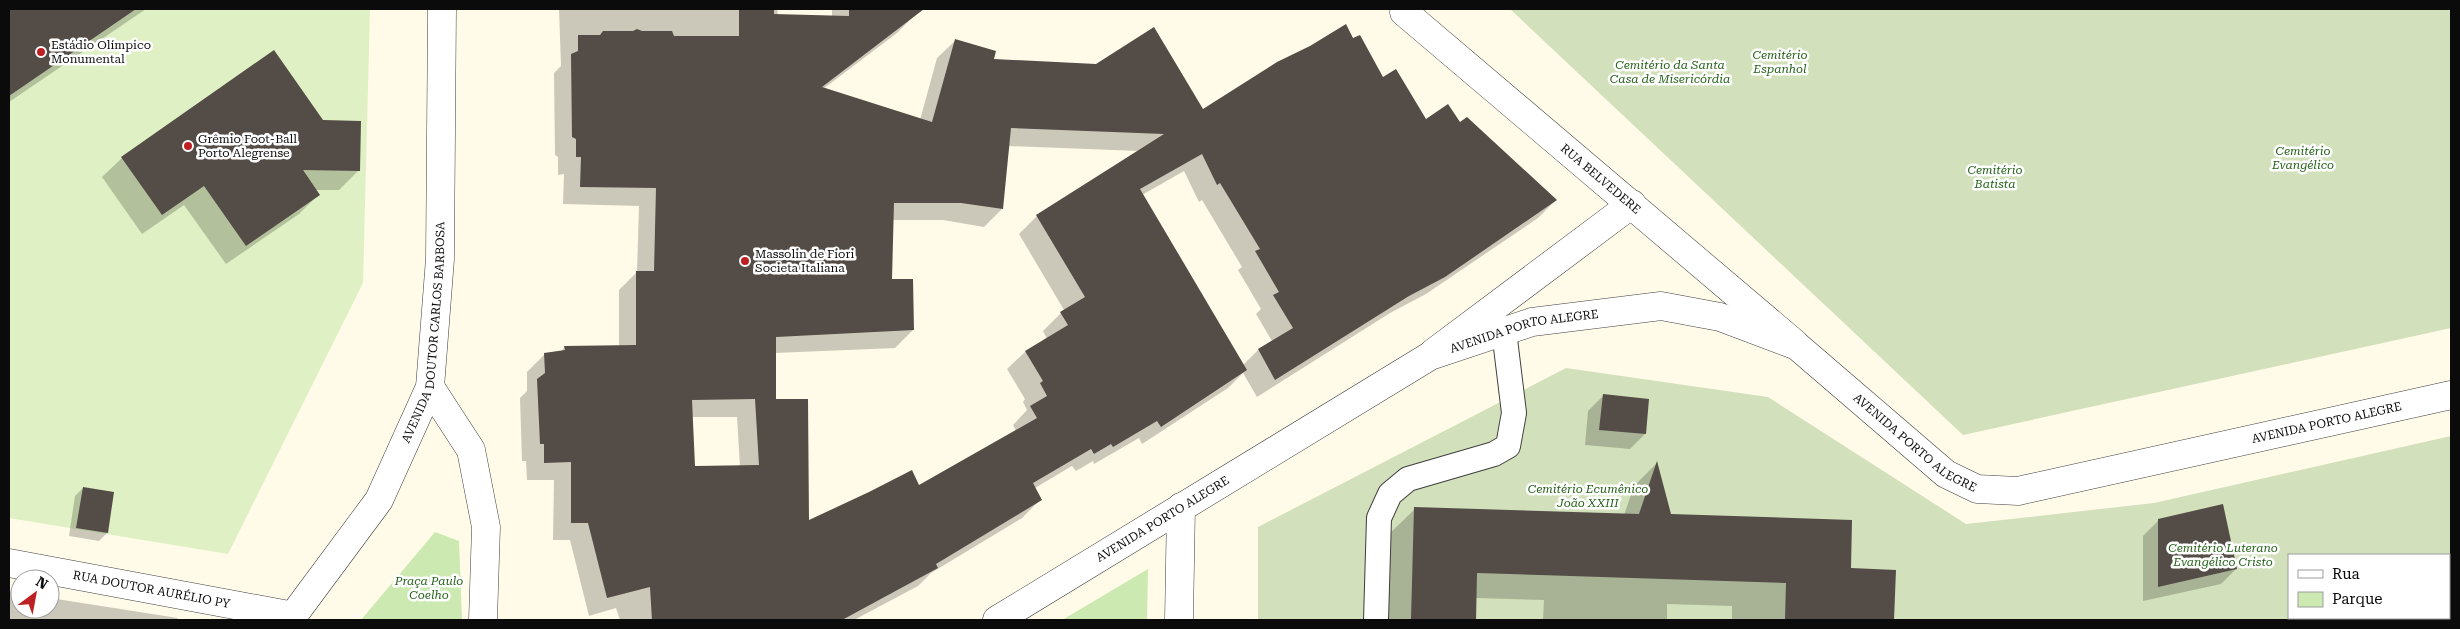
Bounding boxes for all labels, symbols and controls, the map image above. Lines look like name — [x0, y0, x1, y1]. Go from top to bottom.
place label: Estádio Olímpico Monumental — [51, 38, 151, 66]
marker: Estádio Olímpico Monumental — [35, 46, 47, 58]
park label: Cemitério Espanhol — [1752, 48, 1808, 76]
park label: Cemitério da Santa Casa de Misericórdia — [1610, 58, 1730, 86]
place label: Grêmio Foot-Ball Porto Alegrense — [198, 132, 297, 160]
marker: Grêmio Foot-Ball Porto Alegrense — [182, 140, 194, 152]
street label: RUA BELVEDERE — [1558, 141, 1644, 217]
park label: Cemitério Evangélico — [2271, 144, 2334, 172]
park label: Cemitério Batista — [1967, 163, 2023, 191]
street label: AVENIDA DOUTOR CARLOS BARBOSA — [399, 221, 447, 445]
place label: Massolin de Fiori Societa Italiana — [755, 247, 854, 275]
marker: Massolin de Fiori Societa Italiana — [739, 255, 751, 267]
street label: AVENIDA PORTO ALEGRE — [1448, 307, 1599, 356]
street label: AVENIDA PORTO ALEGRE — [1850, 391, 1979, 495]
street label: AVENIDA PORTO ALEGRE — [2250, 399, 2403, 446]
street label: AVENIDA PORTO ALEGRE — [1094, 473, 1232, 565]
park label: Cemitério Ecumênico João XXIII — [1528, 482, 1648, 510]
park label: Cemitério Luterano Evangélico Cristo — [2168, 541, 2278, 569]
legend — [2288, 554, 2450, 619]
text: Rua — [2332, 565, 2360, 583]
street label: RUA DOUTOR AURÉLIO PY — [72, 568, 232, 611]
north arrow — [10, 569, 60, 619]
text: N — [33, 573, 51, 593]
park label: Praça Paulo Coelho — [394, 574, 463, 602]
text: Parque — [2332, 590, 2383, 608]

